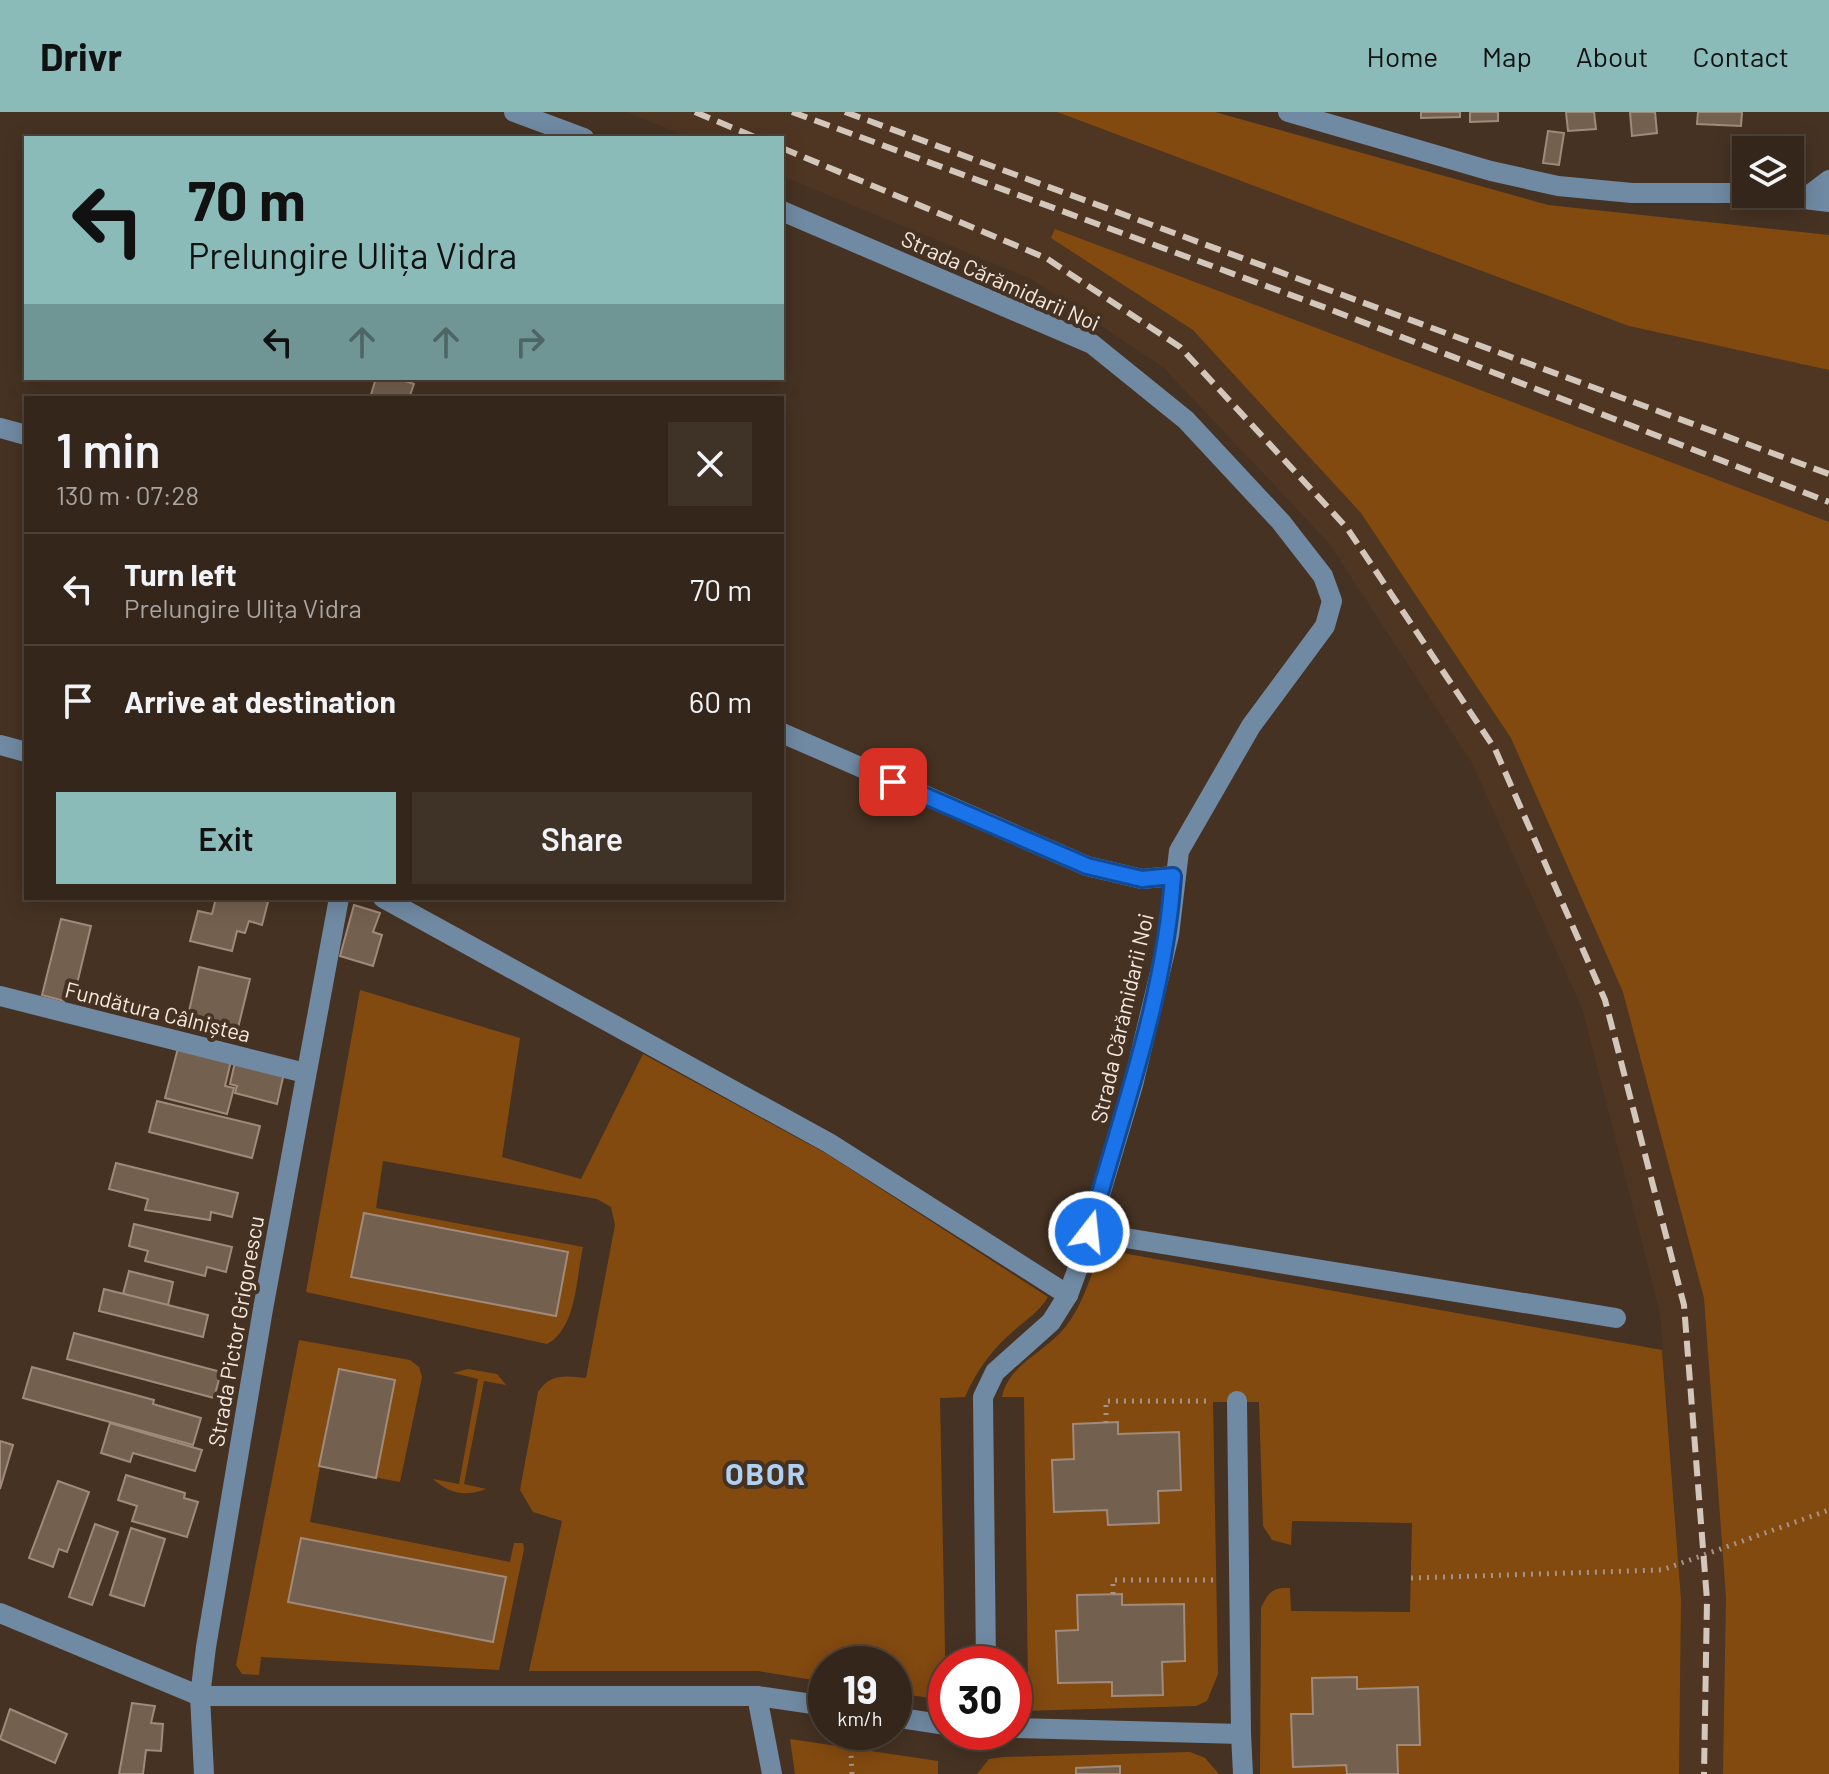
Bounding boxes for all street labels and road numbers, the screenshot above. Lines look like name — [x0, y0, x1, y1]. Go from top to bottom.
street label: Strada Cărămidarii Noi — [898, 225, 1104, 335]
street label: Strada Cărămidarii Noi — [1084, 911, 1158, 1125]
street label: Fundătura Câlniștea — [62, 975, 254, 1047]
street label: Strada Pictor Grigorescu — [202, 1214, 268, 1448]

